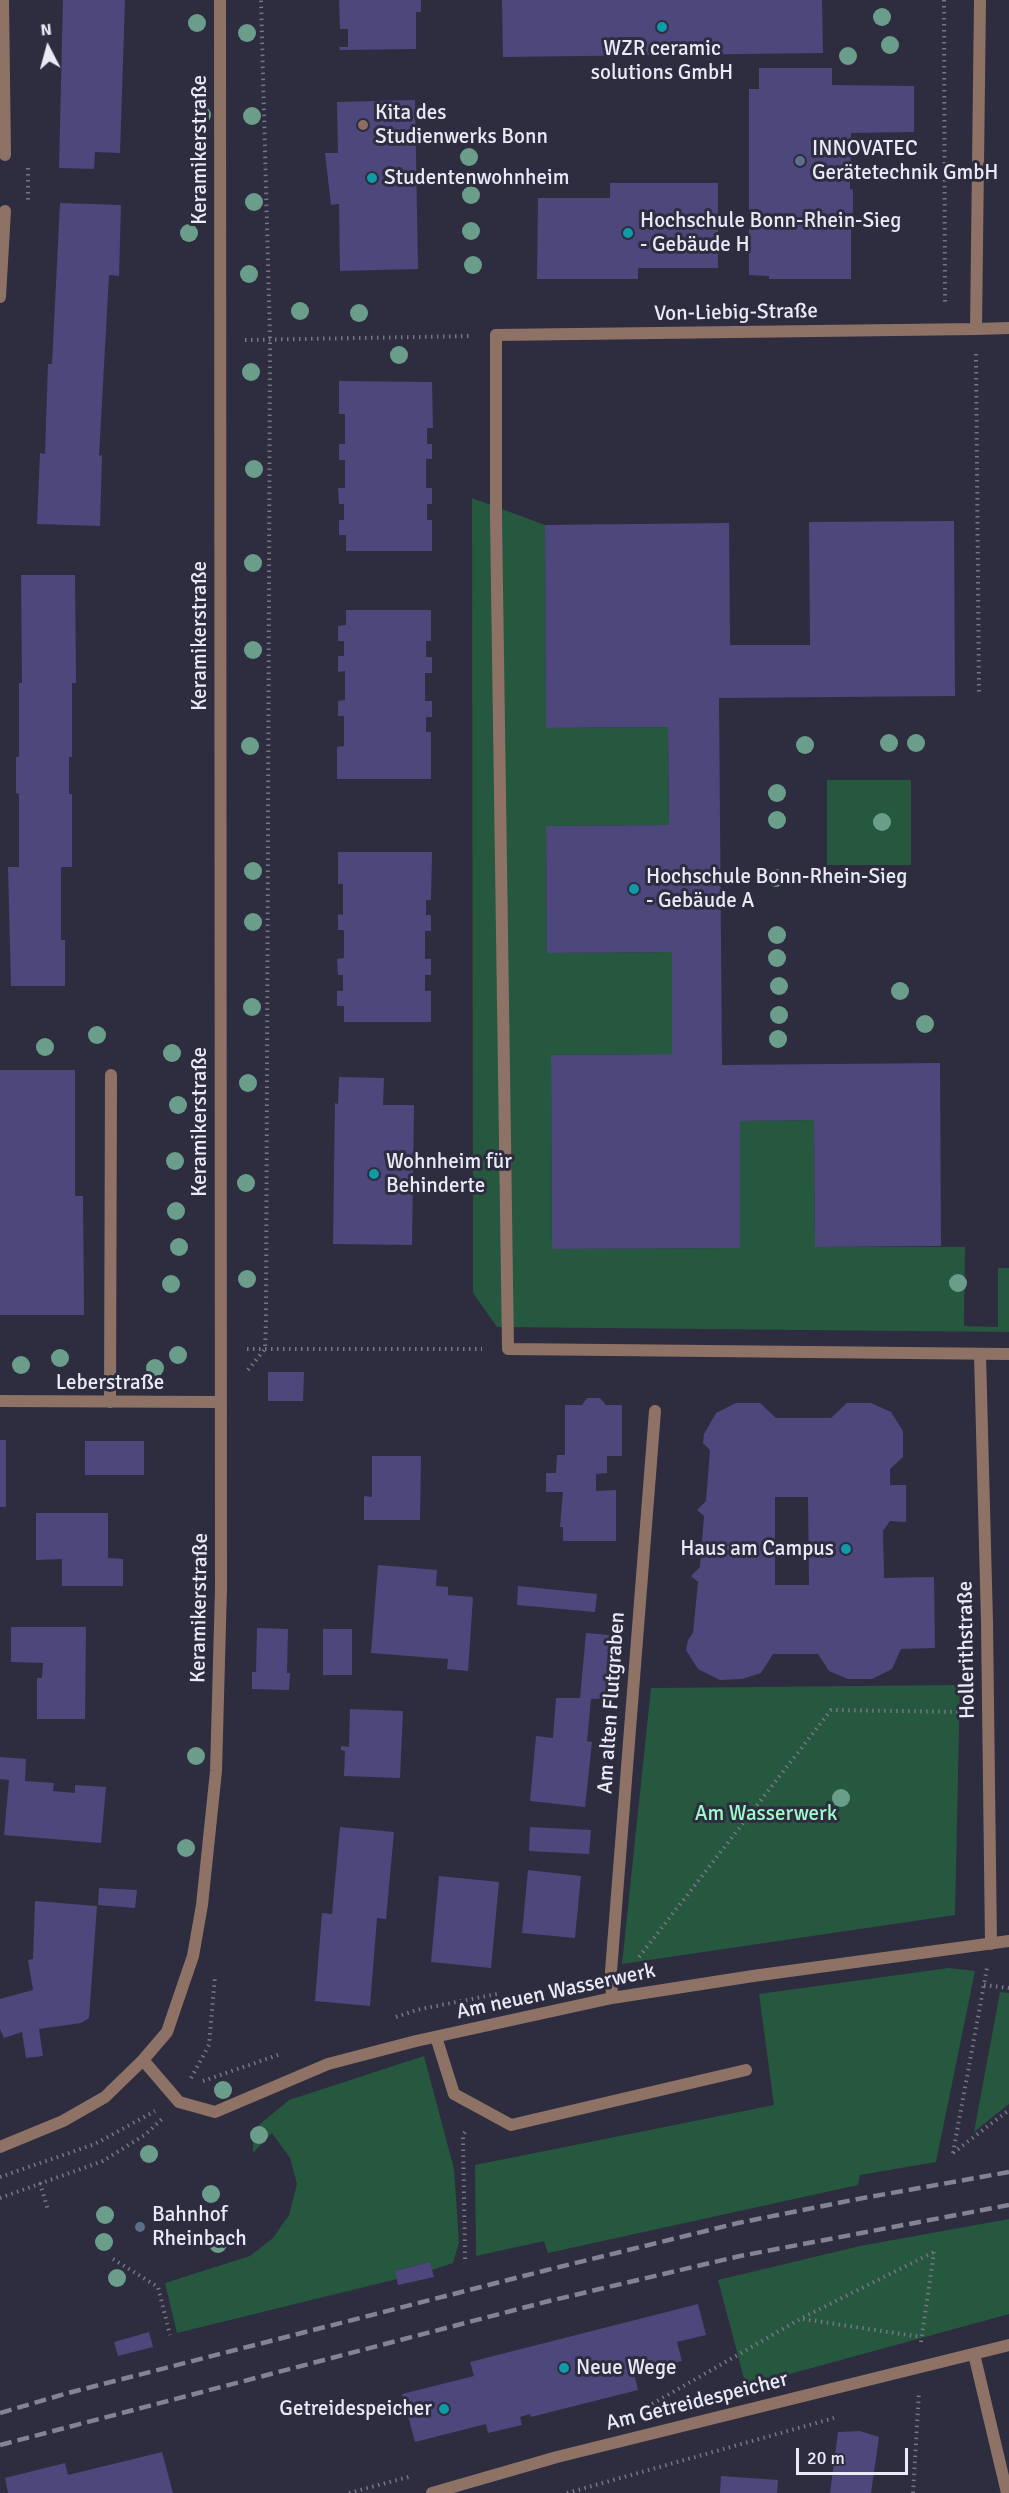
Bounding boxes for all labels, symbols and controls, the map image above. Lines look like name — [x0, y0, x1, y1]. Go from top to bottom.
north arrow — [18, 18, 78, 78]
text: N — [40, 20, 53, 41]
marker: WZR ceramic solutions GmbH — [655, 20, 669, 34]
place label: WZR ceramic solutions GmbH — [591, 36, 733, 86]
street label: Keramikerstraße — [187, 75, 213, 225]
place label: Kita des Studienwerks Bonn — [375, 100, 548, 150]
marker: Kita des Studienwerks Bonn — [356, 118, 370, 132]
place label: INNOVATEC Gerätetechnik GmbH — [812, 136, 998, 186]
marker: INNOVATEC Gerätetechnik GmbH — [793, 154, 807, 168]
place label: Studentenwohnheim — [384, 165, 569, 191]
marker: Studentenwohnheim — [365, 171, 379, 185]
place label: Hochschule Bonn-Rhein-Sieg - Gebäude H — [640, 208, 901, 258]
marker: Hochschule Bonn-Rhein-Sieg - Gebäude H — [621, 226, 635, 240]
street label: Von-Liebig-Straße — [654, 299, 818, 327]
street label: Keramikerstraße — [187, 561, 213, 711]
place label: Hochschule Bonn-Rhein-Sieg - Gebäude A — [646, 864, 907, 914]
marker: Hochschule Bonn-Rhein-Sieg - Gebäude A — [627, 882, 641, 896]
street label: Keramikerstraße — [187, 1047, 213, 1197]
place label: Wohnheim für Behinderte — [386, 1149, 512, 1199]
marker: Wohnheim für Behinderte — [367, 1167, 381, 1181]
street label: Leberstraße — [56, 1370, 164, 1396]
street label: Keramikerstraße — [186, 1533, 214, 1683]
place label: Haus am Campus — [680, 1536, 834, 1562]
marker: Haus am Campus — [839, 1542, 853, 1556]
street label: Hollerithstraße — [953, 1581, 981, 1719]
street label: Am alten Flutgraben — [593, 1611, 631, 1795]
park label: Am Wasserwerk — [695, 1801, 837, 1827]
street label: Am neuen Wasserwerk — [454, 1959, 658, 2025]
place label: Bahnhof Rheinbach — [152, 2202, 247, 2252]
marker: Bahnhof Rheinbach — [133, 2220, 147, 2234]
place label: Neue Wege — [576, 2355, 676, 2381]
marker: Neue Wege — [557, 2361, 571, 2375]
street label: Am Getreidespeicher — [603, 2367, 791, 2437]
place label: Getreidespeicher — [279, 2396, 432, 2422]
marker: Getreidespeicher — [437, 2402, 451, 2416]
scale bar — [799, 2436, 912, 2474]
text: 20 m — [807, 2447, 845, 2469]

